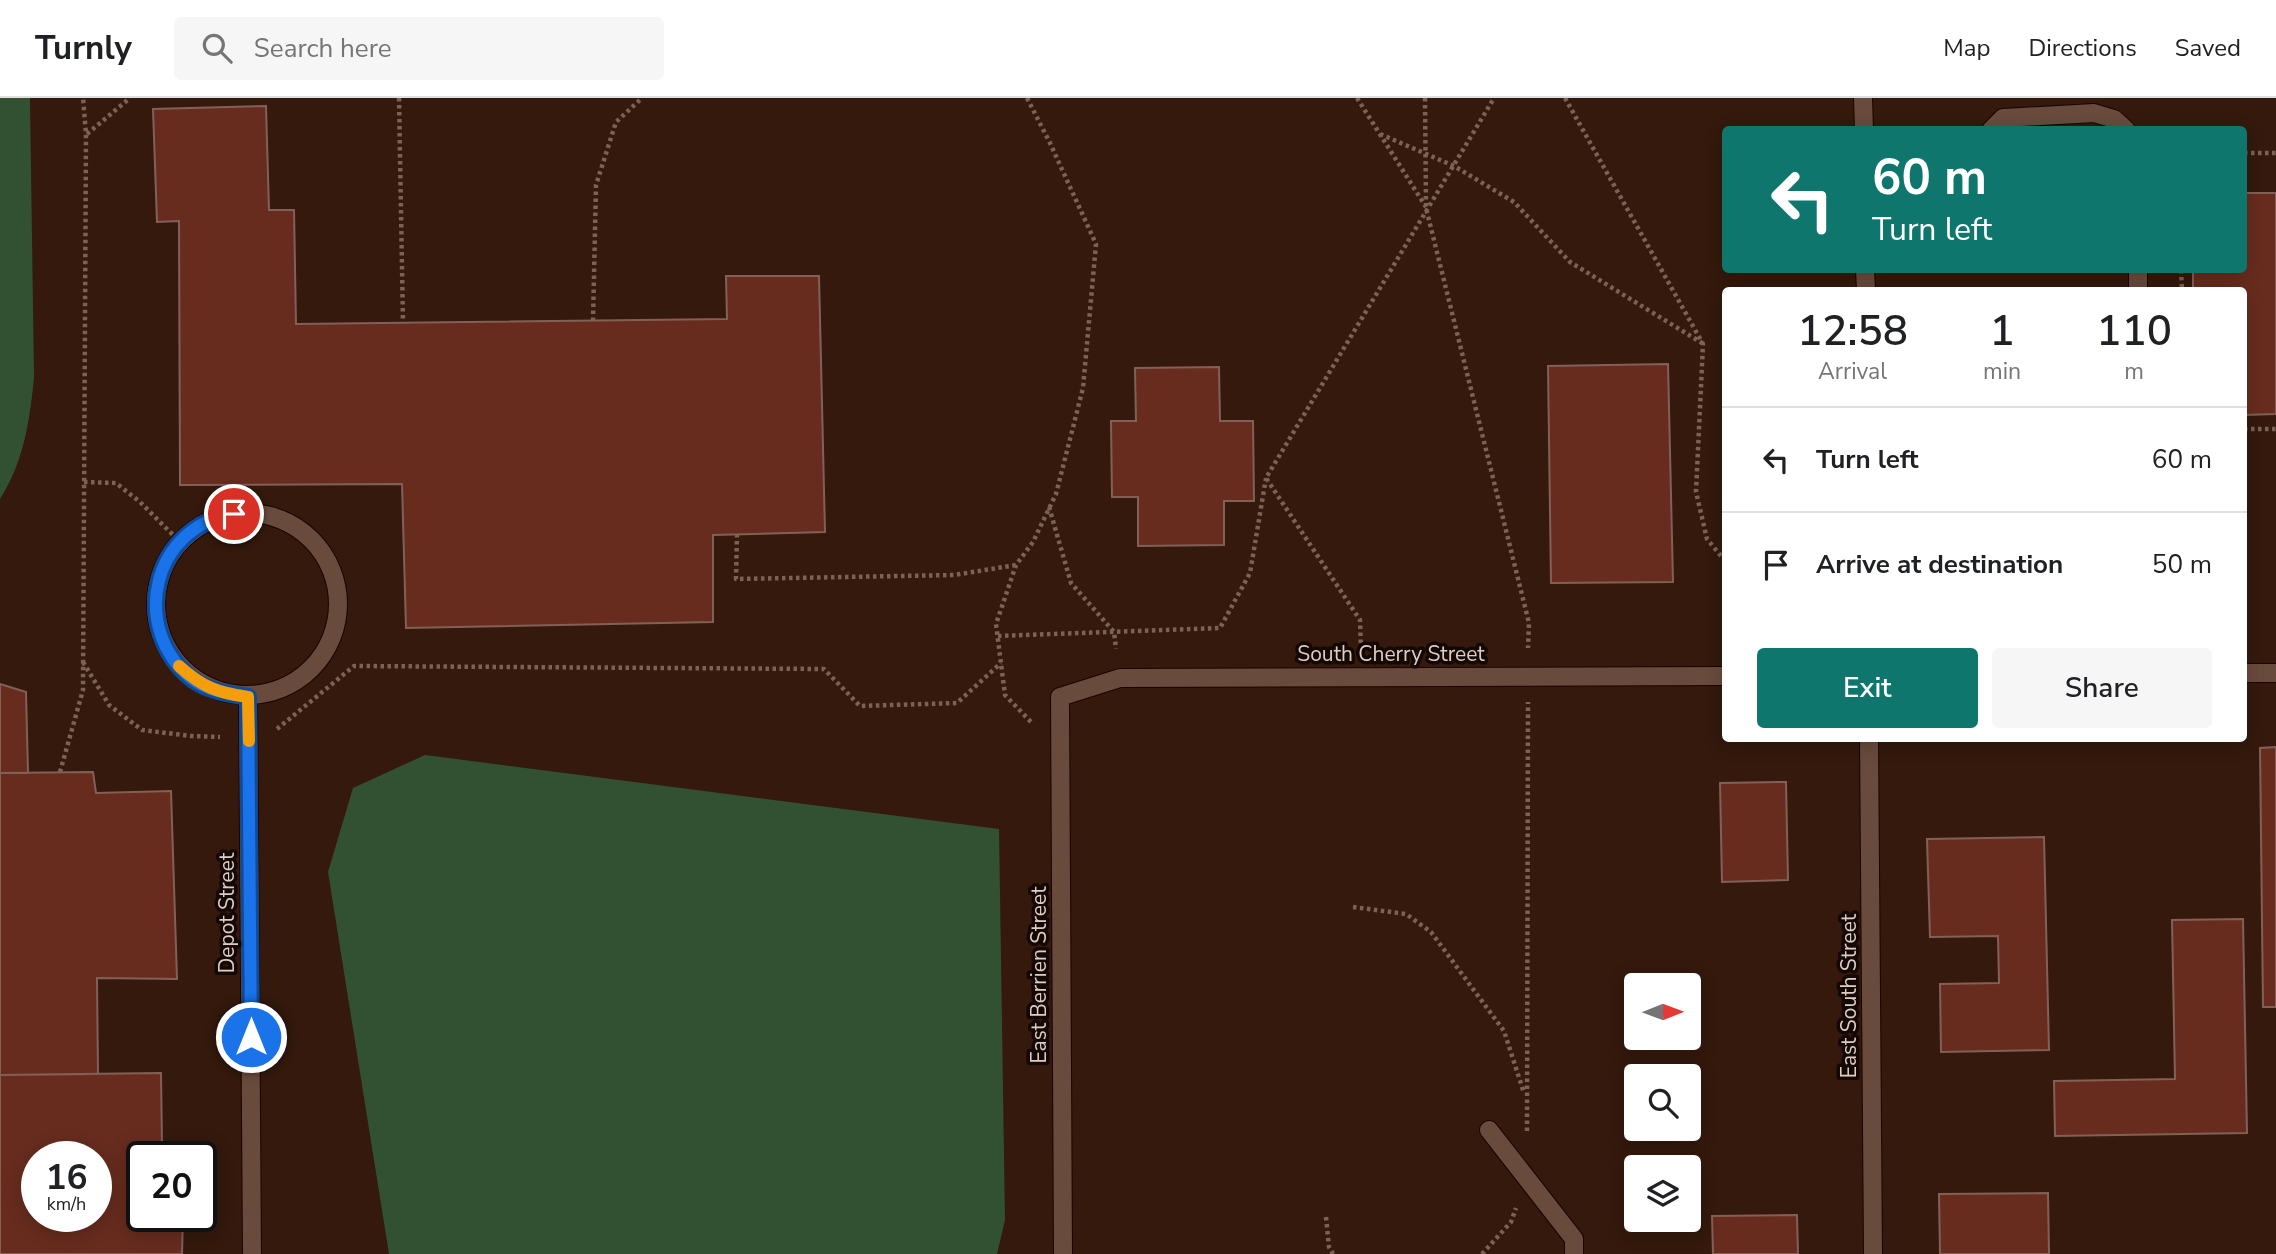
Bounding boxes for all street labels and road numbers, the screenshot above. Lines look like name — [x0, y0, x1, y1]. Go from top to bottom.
street label: South Cherry Street — [1297, 640, 1485, 668]
street label: Depot Street — [213, 852, 241, 973]
street label: East Berrien Street — [1025, 886, 1053, 1064]
street label: East South Street — [1835, 913, 1863, 1078]

